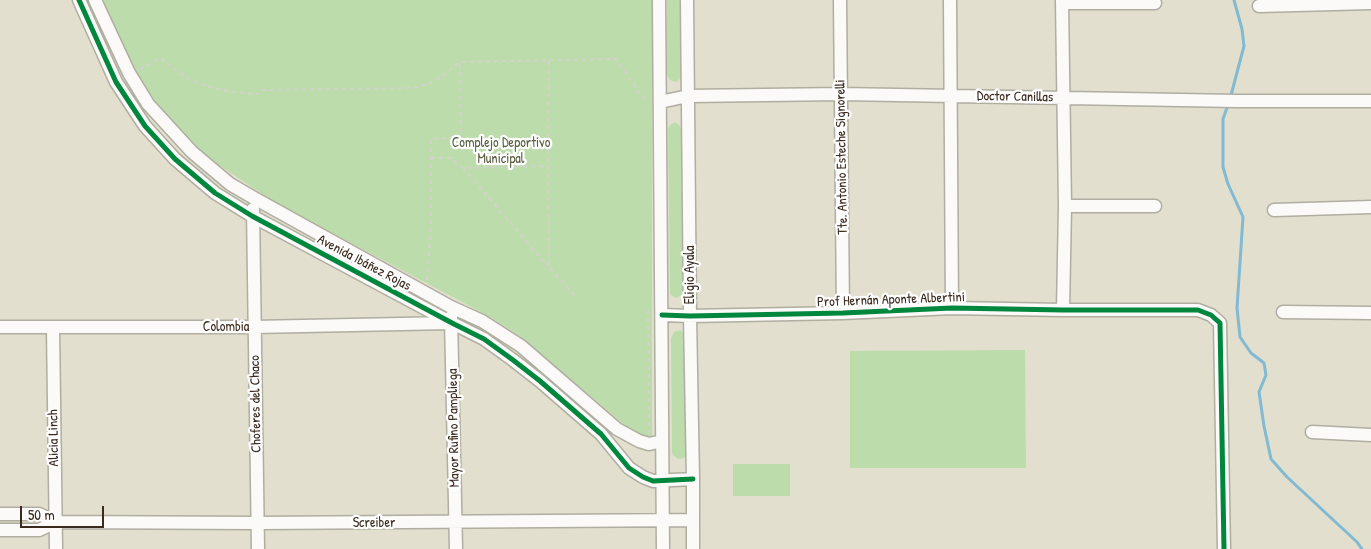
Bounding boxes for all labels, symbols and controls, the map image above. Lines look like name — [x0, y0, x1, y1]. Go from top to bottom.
street label: Tte. Antonio Esteche Signorelli — [832, 79, 852, 235]
street label: Doctor Canillas — [977, 88, 1053, 106]
park label: Complejo Deportivo Municipal — [452, 135, 550, 168]
street label: Avenida Ibáñez Rojas — [314, 231, 414, 295]
street label: Eligio Ayala — [682, 246, 698, 304]
street label: Prof Hernán Aponte Albertini — [817, 289, 965, 311]
street label: Colombia — [203, 319, 249, 335]
street label: Choferes del Chaco — [247, 355, 265, 453]
street label: Mayor Rufino Pampliega — [445, 369, 463, 487]
street label: Alicia Linch — [45, 409, 63, 467]
scale bar — [22, 496, 106, 528]
text: 50 m — [28, 504, 55, 525]
street label: Screiber — [353, 515, 395, 531]

